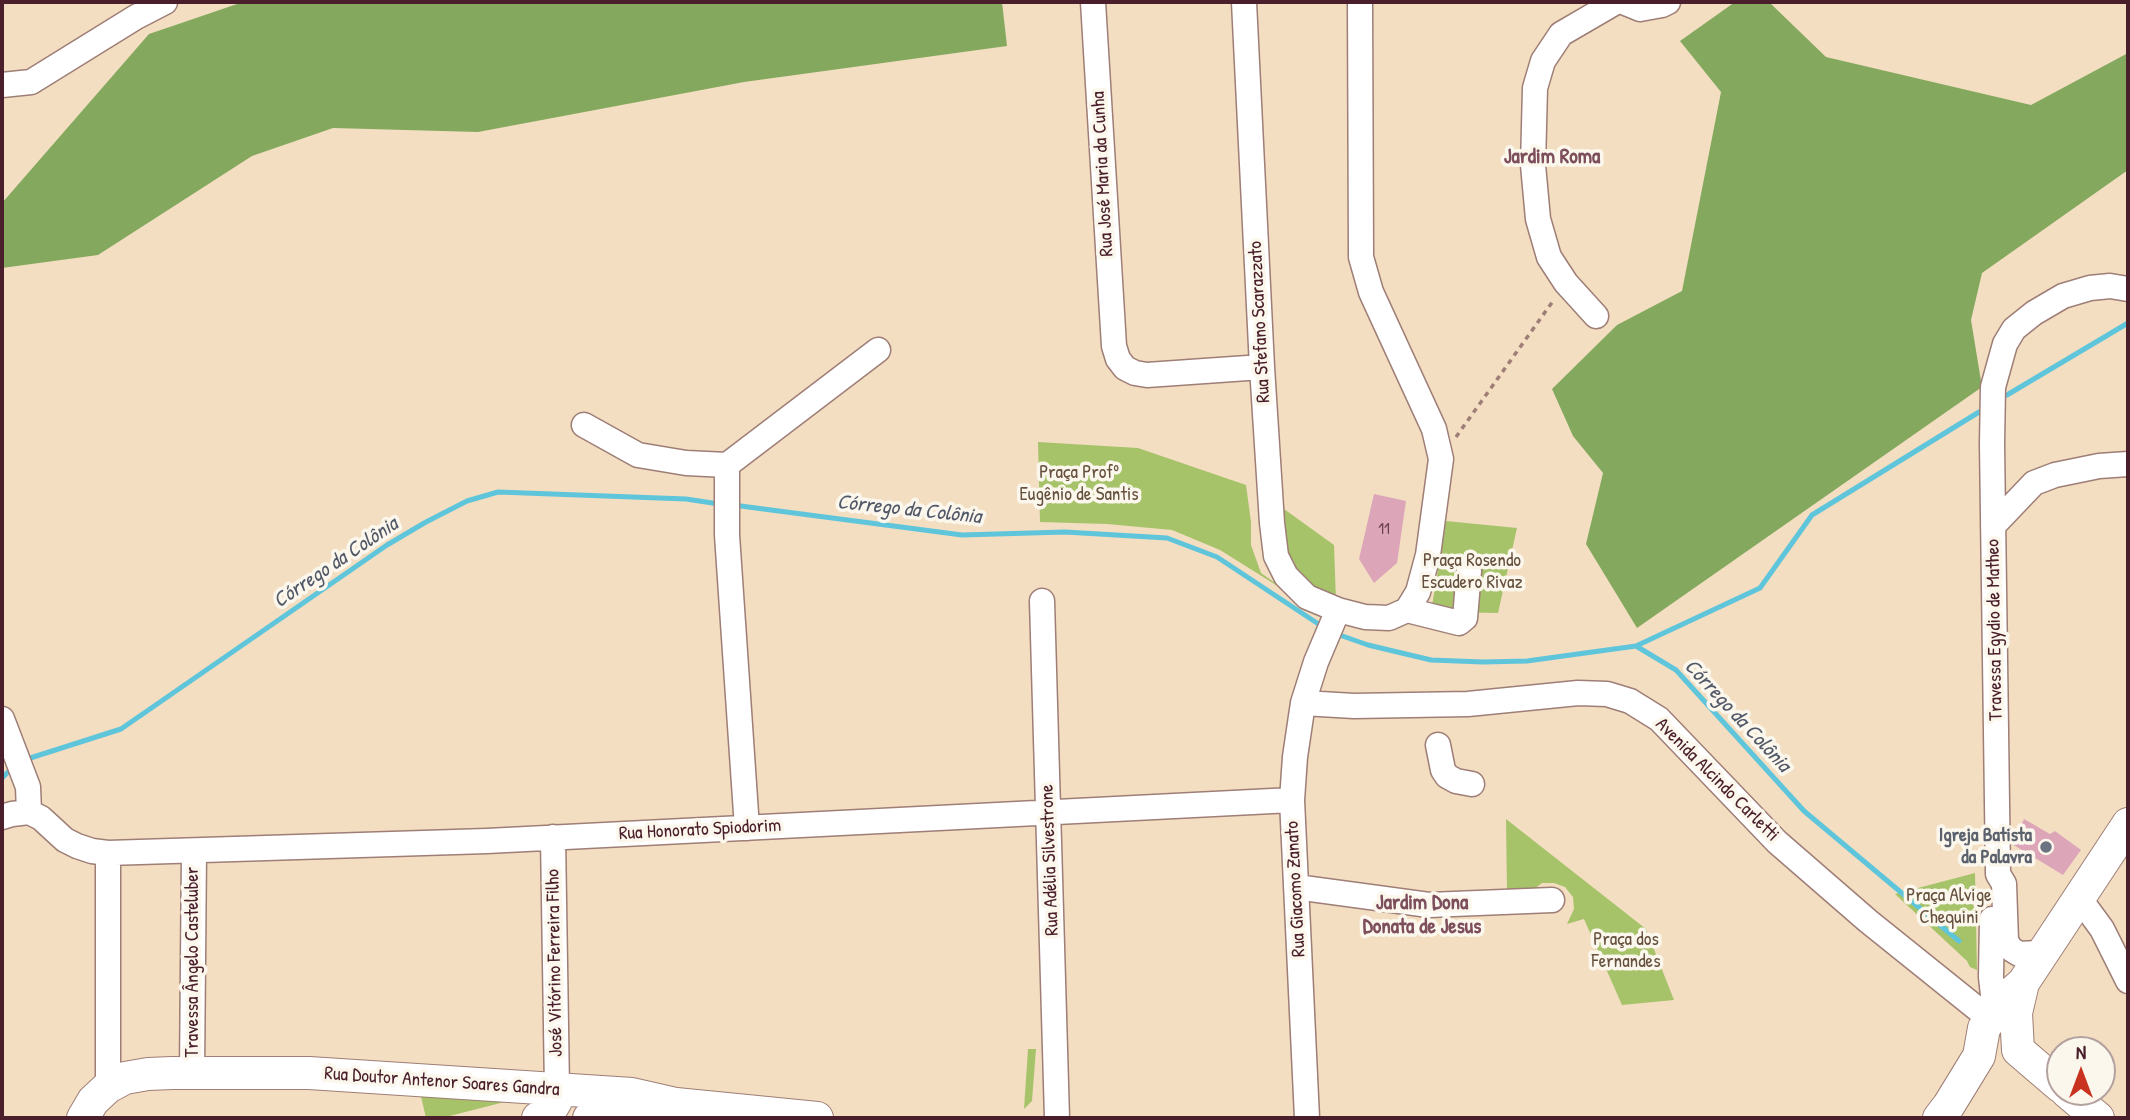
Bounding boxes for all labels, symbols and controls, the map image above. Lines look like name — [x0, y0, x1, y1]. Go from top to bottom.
street label: Rua José Maria da Cunha — [1087, 91, 1119, 257]
district label: Jardim Roma — [1504, 144, 1600, 170]
street label: Rua Stefano Scarazzato — [1244, 241, 1276, 403]
park label: Praça Profº Eugênio de Santis — [1019, 462, 1139, 506]
water label: Córrego da Colônia — [836, 490, 982, 530]
water label: Córrego da Colônia — [269, 512, 403, 614]
house number: 11 — [1378, 520, 1390, 540]
street label: Travessa Egydio de Matheo — [1982, 539, 2008, 721]
park label: Praça Rosendo Escudero Rivaz — [1421, 550, 1523, 594]
water label: Córrego da Colônia — [1678, 654, 1796, 778]
street label: Avenida Alcindo Carletti — [1650, 713, 1784, 847]
street label: Rua Adélia Silvestrone — [1036, 784, 1064, 936]
street label: Rua Honorato Spiodorim — [618, 814, 782, 846]
street label: Rua Giacomo Zanato — [1281, 820, 1311, 958]
place label: Igreja Batista da Palavra — [1939, 825, 2032, 869]
marker: Igreja Batista da Palavra — [2038, 839, 2054, 855]
street label: Travessa Ângelo Casteluber — [182, 867, 204, 1057]
street label: José Vitórino Ferreira Filho — [542, 869, 568, 1057]
park label: Praça Alvige Chequini — [1906, 885, 1992, 929]
district label: Jardim Dona Donata de Jesus — [1363, 890, 1481, 940]
park label: Praça dos Fernandes — [1592, 929, 1660, 973]
north arrow — [2046, 1036, 2116, 1106]
text: N — [2076, 1039, 2086, 1065]
street label: Rua Doutor Antenor Soares Gandra — [324, 1062, 560, 1102]

